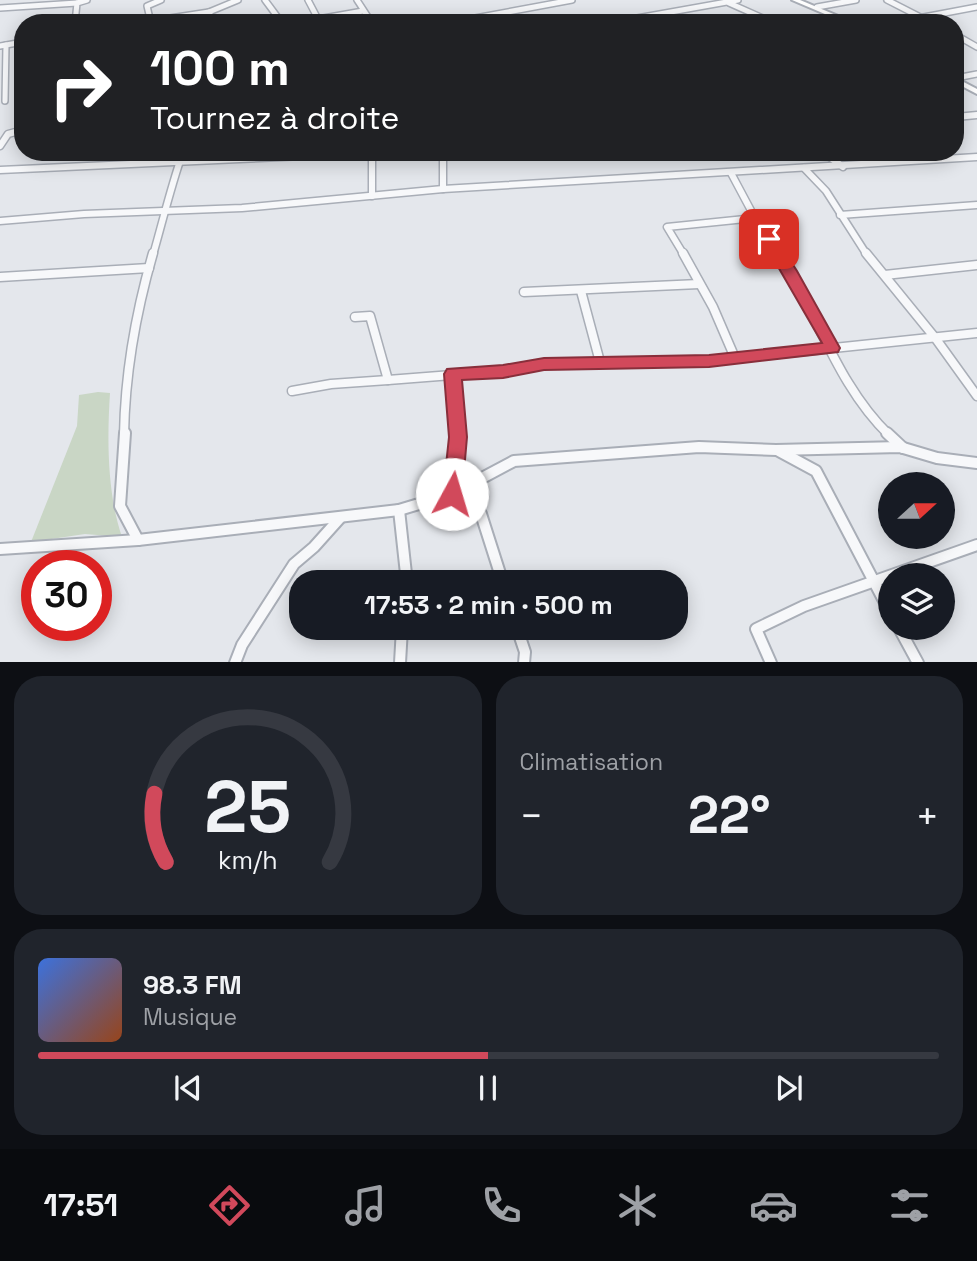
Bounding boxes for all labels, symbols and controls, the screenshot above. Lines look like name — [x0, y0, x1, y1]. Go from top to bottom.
text: 100 m — [150, 37, 290, 99]
icon: right — [35, 42, 126, 133]
text: Tournez à droite — [150, 98, 399, 138]
pin — [739, 209, 799, 269]
icon: arrive — [750, 220, 788, 258]
position arrow — [415, 457, 489, 531]
north arrow — [878, 472, 956, 550]
map controls — [878, 472, 955, 640]
speed limit sign: 30 — [21, 550, 112, 641]
button: layers — [878, 563, 955, 640]
text: 17:53 · 2 min · 500 m — [364, 588, 613, 622]
text: Climatisation — [520, 747, 663, 777]
text: 25 — [204, 760, 291, 853]
text: 22° — [688, 782, 770, 848]
text: − — [520, 792, 543, 840]
text: + — [915, 792, 939, 840]
text: km/h — [218, 843, 278, 875]
text: 98.3 FM — [143, 968, 242, 1002]
text: Musique — [143, 1002, 237, 1032]
icon: previous — [169, 1069, 207, 1107]
icon: pause — [469, 1069, 507, 1107]
icon: next — [770, 1069, 808, 1107]
icon: directions — [205, 1181, 254, 1230]
icon: music — [341, 1181, 390, 1230]
icon: phone — [477, 1181, 526, 1230]
icon: climate — [613, 1181, 662, 1230]
icon: car — [749, 1181, 798, 1230]
icon: filters — [885, 1181, 934, 1230]
text: 17:51 — [43, 1185, 118, 1225]

